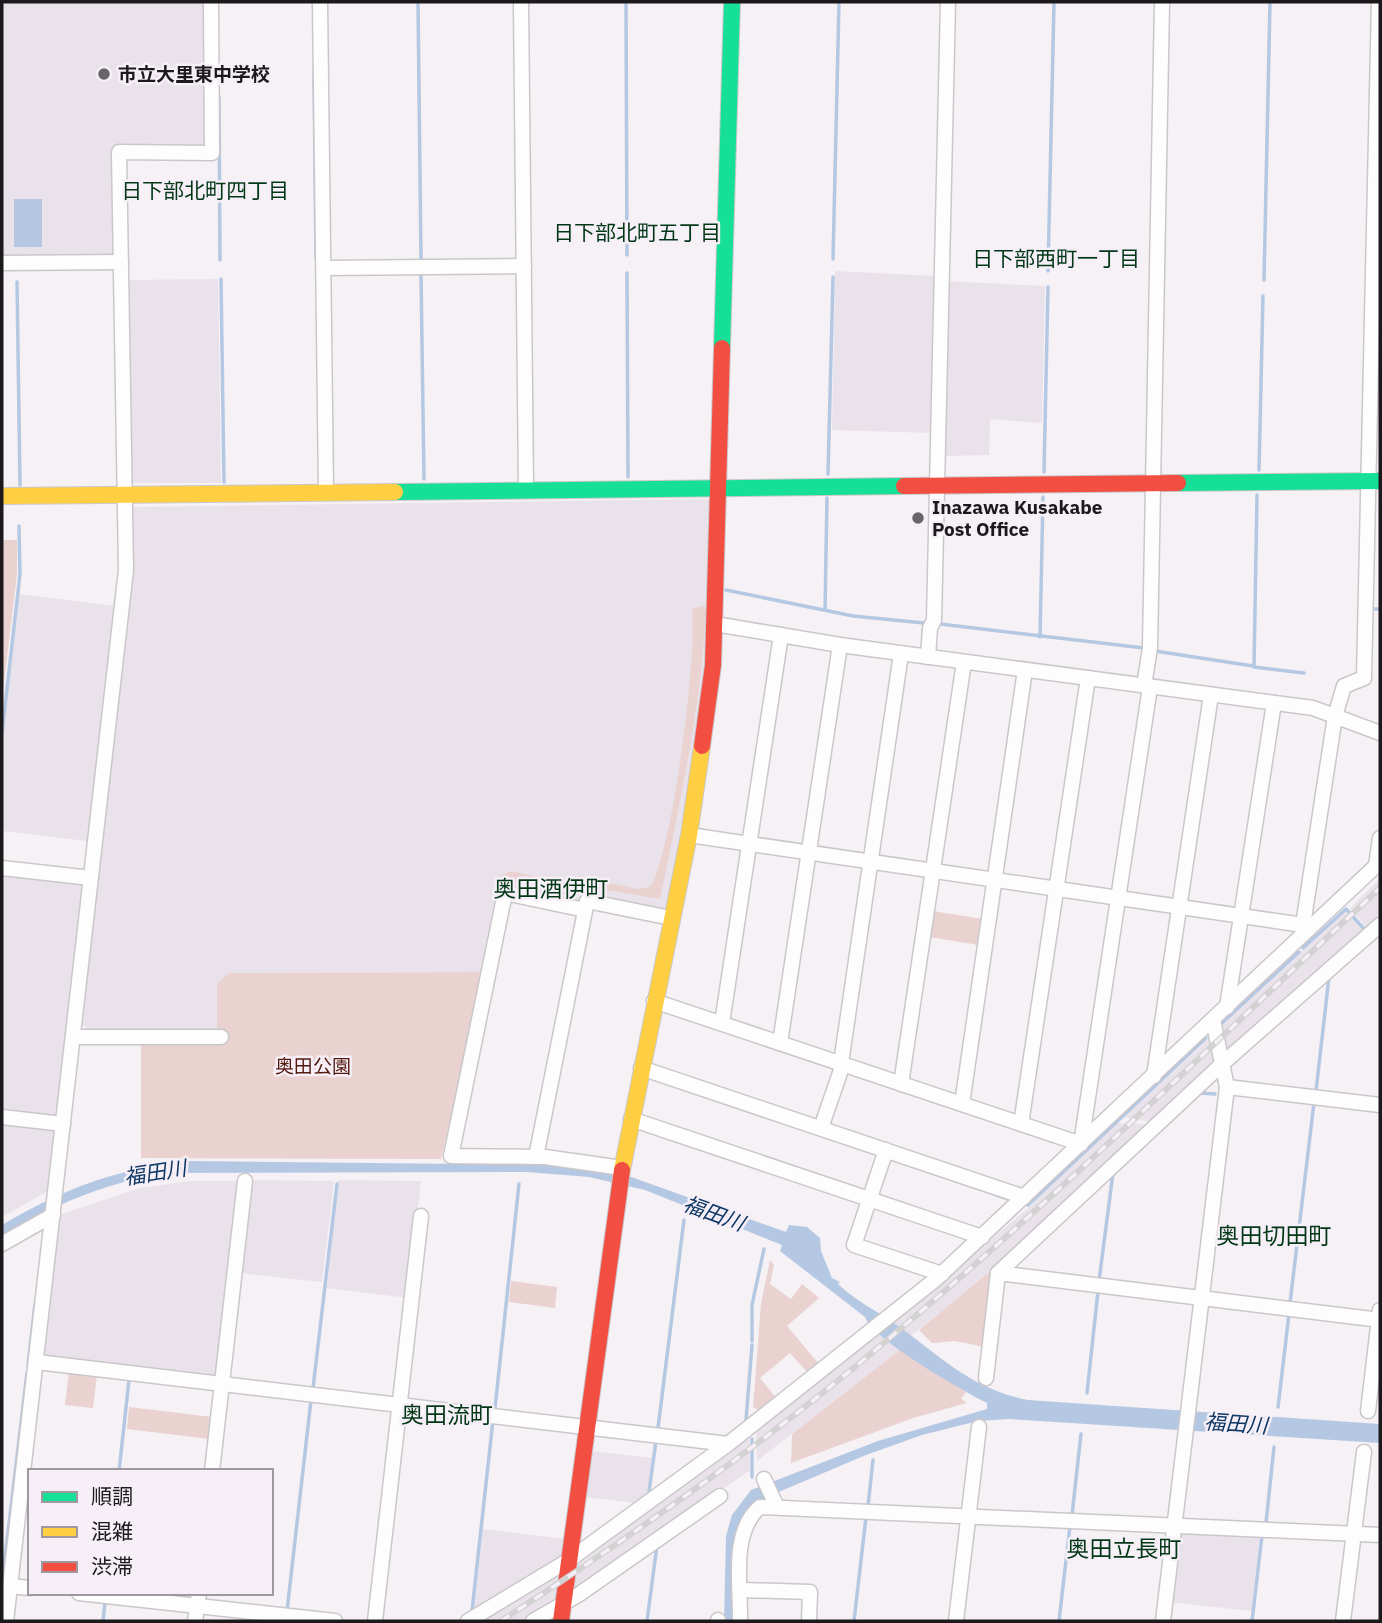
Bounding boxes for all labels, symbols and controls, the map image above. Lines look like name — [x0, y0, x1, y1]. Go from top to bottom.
place label: 市立大里東中学校 — [118, 62, 270, 86]
marker: 市立大里東中学校 — [96, 66, 112, 82]
district label: 日下部北町四丁目 — [121, 176, 289, 204]
district label: 日下部北町五丁目 — [553, 218, 721, 246]
district label: 日下部西町一丁目 — [972, 244, 1140, 272]
place label: Inazawa Kusakabe Post Office — [932, 495, 1102, 541]
marker: Inazawa Kusakabe Post Office — [910, 510, 926, 526]
district label: 奥田酒伊町 — [494, 873, 609, 903]
park label: 奥田公園 — [275, 1054, 351, 1078]
water label: 福田川 — [122, 1153, 190, 1191]
water label: 福田川 — [680, 1189, 750, 1238]
district label: 奥田切田町 — [1217, 1220, 1332, 1250]
district label: 奥田流町 — [401, 1399, 493, 1429]
water label: 福田川 — [1204, 1407, 1270, 1439]
legend — [28, 1469, 273, 1595]
text: 順調 — [91, 1482, 133, 1510]
text: 混雑 — [91, 1517, 133, 1545]
district label: 奥田立長町 — [1067, 1533, 1182, 1563]
text: 渋滞 — [91, 1552, 133, 1580]

